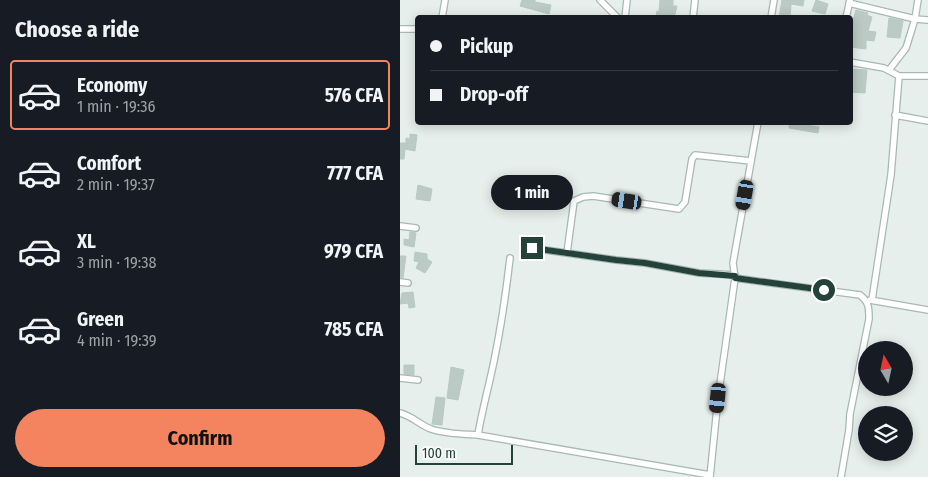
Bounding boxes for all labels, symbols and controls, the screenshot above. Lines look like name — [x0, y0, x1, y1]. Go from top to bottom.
text: Choose a ride — [15, 16, 139, 43]
text: Pickup — [460, 35, 513, 58]
icon: car — [17, 73, 62, 118]
text: Economy — [77, 74, 147, 97]
text: Drop-off — [460, 83, 528, 106]
text: 576 CFA — [325, 84, 383, 107]
text: 1 min · 19:36 — [77, 97, 155, 116]
icon: car — [17, 151, 62, 196]
text: Comfort — [77, 152, 141, 175]
text: 777 CFA — [327, 162, 383, 185]
text: 2 min · 19:37 — [77, 175, 155, 194]
callout: 1 min — [491, 176, 573, 210]
car — [735, 179, 754, 211]
text: 1 min — [515, 183, 549, 202]
car — [611, 191, 642, 211]
icon: car — [17, 229, 62, 274]
text: XL — [77, 230, 96, 253]
route end — [521, 237, 543, 259]
text: 979 CFA — [324, 240, 383, 263]
text: 3 min · 19:38 — [77, 253, 156, 272]
route start — [813, 279, 835, 301]
icon: car — [17, 307, 62, 352]
text: Green — [77, 308, 124, 331]
text: 785 CFA — [324, 318, 383, 341]
text: 4 min · 19:39 — [77, 331, 157, 350]
north arrow — [858, 341, 912, 396]
map controls — [858, 341, 913, 461]
car — [708, 382, 727, 414]
button: layers — [858, 406, 913, 461]
button: Confirm — [15, 409, 385, 467]
scale bar — [415, 442, 512, 465]
text: 100 m — [422, 445, 456, 462]

